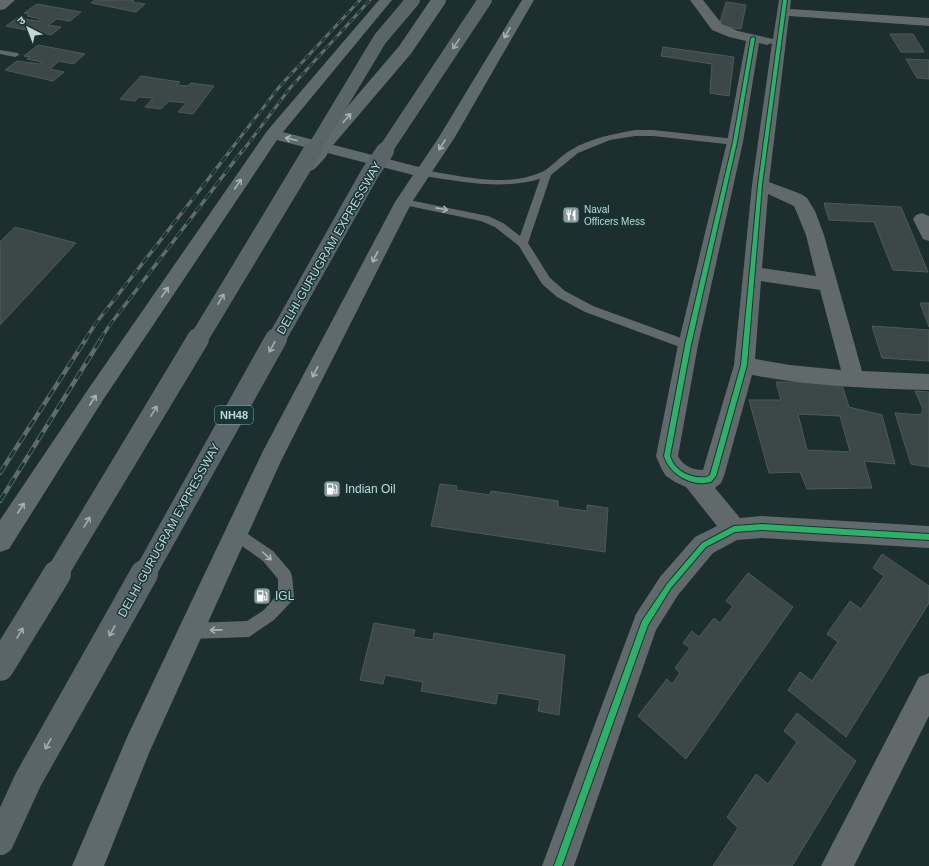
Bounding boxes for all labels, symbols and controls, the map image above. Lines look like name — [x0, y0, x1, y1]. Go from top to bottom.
north arrow — [8, 8, 48, 48]
text: उ — [15, 14, 28, 27]
one-way arrow — [503, 27, 511, 39]
one-way arrow — [452, 38, 460, 49]
one-way arrow — [342, 112, 351, 123]
one-way arrow — [285, 134, 298, 142]
one-way arrow — [437, 139, 445, 151]
street label: DELHI-GURUGRAM EXPRESSWAY — [274, 159, 384, 337]
one-way arrow — [234, 179, 242, 190]
place label: Naval Officers Mess — [584, 204, 645, 227]
restaurant icon: Naval Officers Mess — [561, 205, 581, 225]
one-way arrow — [435, 206, 448, 214]
one-way arrow — [371, 251, 379, 263]
one-way arrow — [162, 286, 170, 298]
one-way arrow — [218, 293, 226, 305]
one-way arrow — [268, 341, 276, 353]
one-way arrow — [311, 366, 319, 378]
one-way arrow — [88, 394, 97, 405]
one-way arrow — [151, 405, 159, 417]
road number: NH48 — [215, 406, 253, 424]
street label: DELHI-GURUGRAM EXPRESSWAY — [115, 441, 223, 619]
fuel station icon: Indian Oil — [322, 479, 342, 499]
place label: Indian Oil — [345, 482, 396, 496]
one-way arrow — [18, 502, 26, 514]
one-way arrow — [84, 516, 92, 528]
one-way arrow — [262, 552, 272, 561]
fuel station icon: IGL — [252, 586, 272, 606]
place label: IGL — [275, 589, 295, 603]
one-way arrow — [108, 625, 116, 637]
one-way arrow — [210, 626, 223, 634]
one-way arrow — [17, 627, 25, 639]
one-way arrow — [44, 738, 52, 750]

